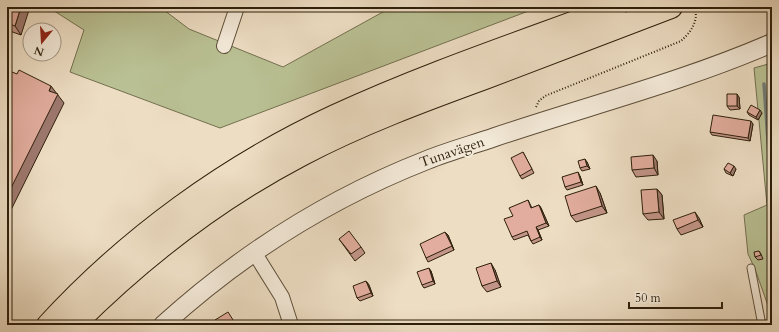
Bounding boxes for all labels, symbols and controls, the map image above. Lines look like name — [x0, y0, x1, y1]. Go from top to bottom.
north arrow — [22, 22, 62, 62]
text: N — [32, 42, 46, 60]
street label: Tunavägen — [417, 132, 487, 172]
scale bar — [629, 284, 722, 310]
text: 50 m — [635, 290, 662, 306]

